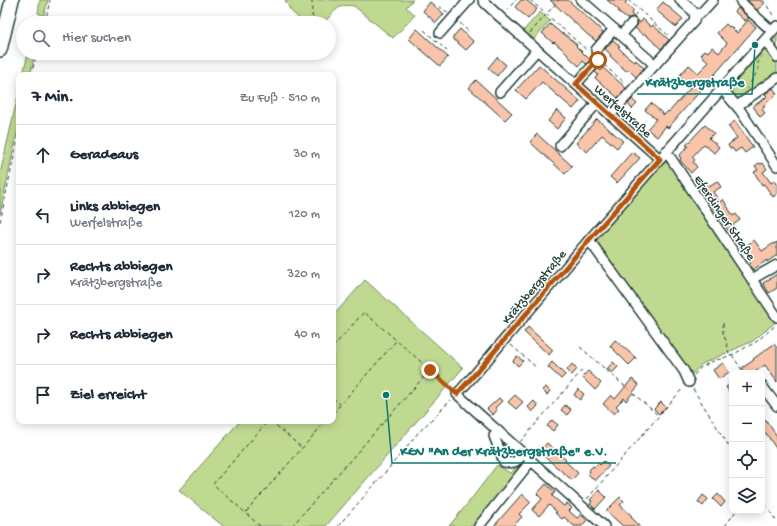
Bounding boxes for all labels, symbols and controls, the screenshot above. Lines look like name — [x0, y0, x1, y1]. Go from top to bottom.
search box — [16, 16, 336, 60]
icon: search — [30, 27, 52, 49]
text: Hier suchen — [62, 29, 131, 47]
route start — [589, 51, 607, 69]
callout: Krätzbergstraße — [637, 68, 752, 94]
text: Krätzbergstraße — [644, 75, 745, 92]
street label: Werfelstraße — [590, 82, 654, 142]
text: 7 Min. — [32, 88, 74, 108]
text: Zu Fuß · 510 m — [240, 91, 320, 106]
icon: ahead — [32, 144, 54, 166]
text: Geradeaus — [70, 146, 138, 164]
text: 30 m — [294, 147, 320, 162]
street label: Eferdinger Straße — [690, 173, 758, 264]
text: Links abbiegen — [70, 198, 160, 216]
icon: left — [32, 204, 54, 226]
text: 120 m — [289, 207, 320, 222]
text: Werfelstraße — [70, 216, 142, 231]
street label: Krätzbergstraße — [500, 247, 570, 328]
text: Rechts abbiegen — [70, 258, 173, 276]
icon: right — [32, 264, 54, 286]
text: 320 m — [287, 267, 320, 282]
text: Krätzbergstraße — [70, 276, 162, 291]
icon: right — [32, 324, 54, 346]
text: Rechts abbiegen — [70, 326, 173, 344]
text: 40 m — [294, 327, 320, 342]
route end — [421, 361, 439, 379]
map controls — [729, 370, 765, 514]
button: + — [729, 370, 765, 406]
icon: arrive — [32, 384, 54, 406]
text: Ziel erreicht — [70, 386, 146, 404]
button: − — [729, 406, 765, 442]
callout: KGV "An der Krätzbergstraße" e.V. — [392, 437, 616, 463]
button: locate — [729, 442, 765, 478]
text: KGV "An der Krätzbergstraße" e.V. — [399, 444, 608, 461]
button: layers — [729, 478, 765, 514]

